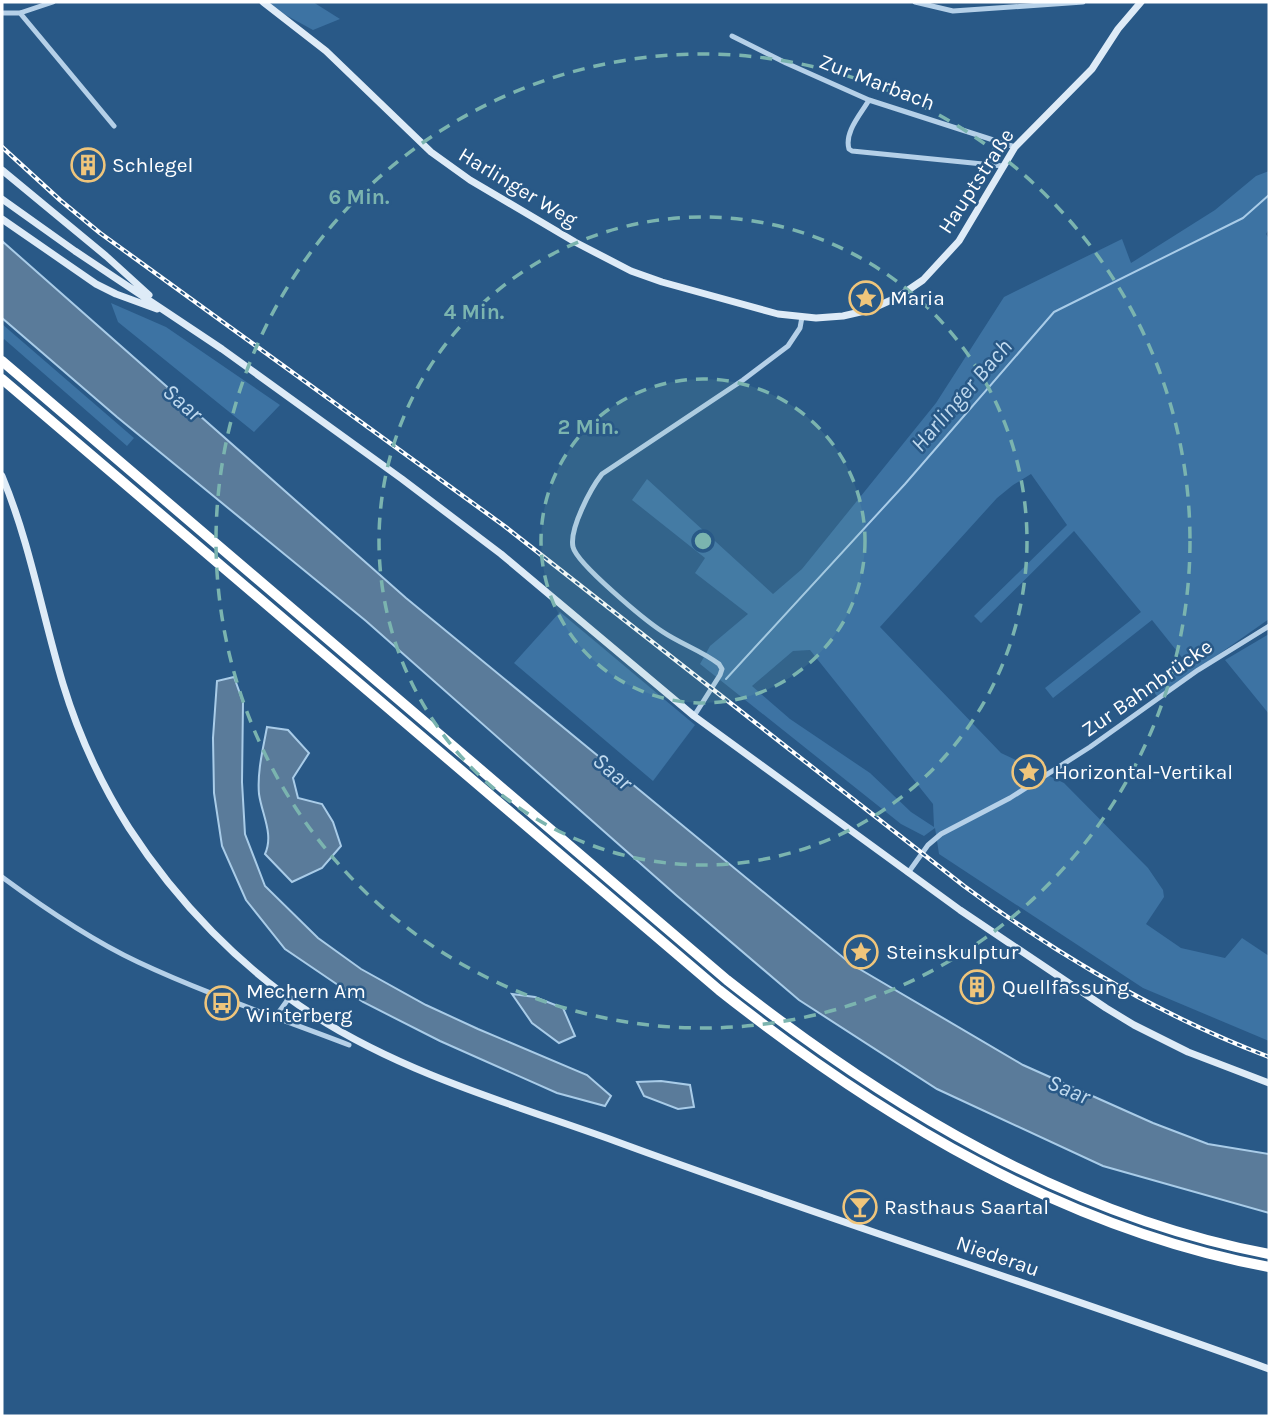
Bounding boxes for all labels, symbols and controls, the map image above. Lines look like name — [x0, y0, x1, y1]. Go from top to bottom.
street label: Zur Marbach — [816, 49, 938, 115]
street label: Hauptstraße — [933, 124, 1019, 238]
street label: Harlinger Weg — [454, 142, 582, 232]
building icon: Schlegel — [69, 146, 107, 184]
place label: Schlegel — [112, 153, 193, 177]
text: 6 Min. — [329, 185, 389, 209]
place icon: Maria — [847, 279, 885, 317]
place label: Maria — [890, 286, 945, 310]
text: 4 Min. — [444, 300, 504, 324]
water label: Harlinger Bach — [905, 333, 1018, 457]
water label: Saar — [157, 378, 209, 428]
text: 2 Min. — [558, 415, 618, 439]
centre of rings — [691, 529, 715, 553]
street label: Zur Bahnbrücke — [1077, 634, 1217, 742]
water label: Saar — [587, 747, 639, 797]
place icon: Horizontal-Vertikal — [1010, 753, 1048, 791]
place label: Horizontal-Vertikal — [1054, 760, 1233, 784]
place icon: Steinskulptur — [842, 933, 880, 971]
place label: Steinskulptur — [886, 940, 1019, 964]
building icon: Quellfassung — [958, 968, 996, 1006]
place label: Quellfassung — [1002, 975, 1129, 999]
place label: Mechern Am Winterberg — [246, 979, 366, 1027]
bus stop icon: Mechern Am Winterberg — [203, 984, 241, 1022]
water label: Saar — [1043, 1069, 1095, 1111]
bar icon: Rasthaus Saartal — [841, 1188, 879, 1226]
place label: Rasthaus Saartal — [884, 1195, 1049, 1219]
street label: Niederau — [953, 1231, 1043, 1281]

